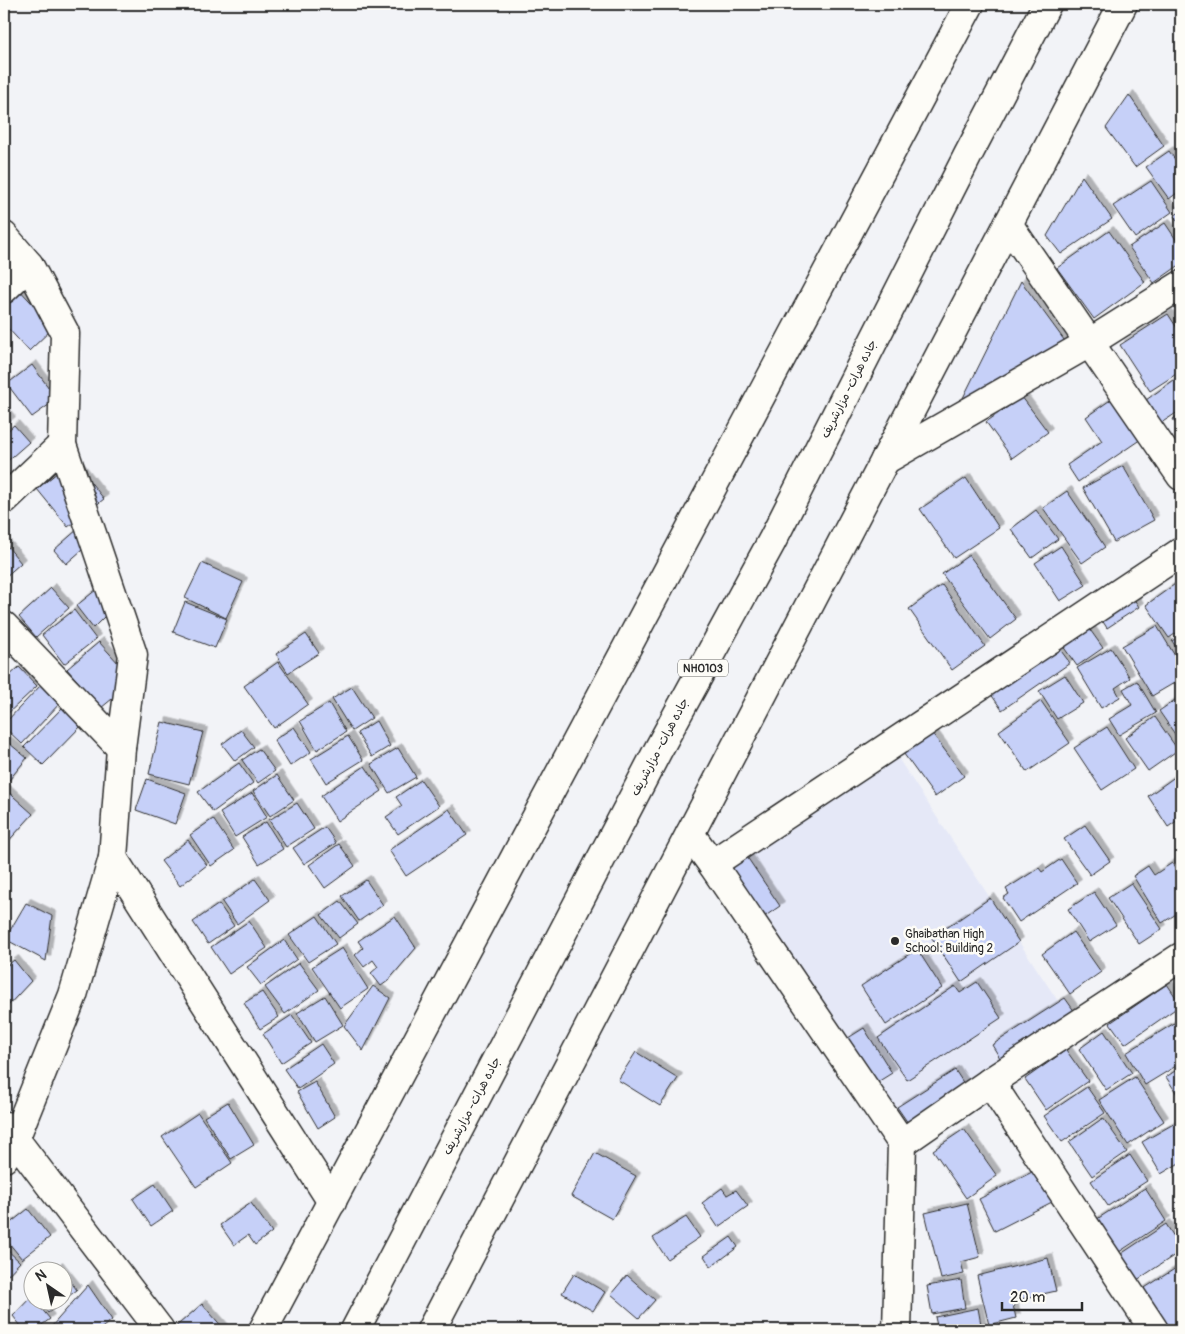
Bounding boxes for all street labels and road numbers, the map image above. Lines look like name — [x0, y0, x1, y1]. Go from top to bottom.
street label: جاده هرات- مزارشریف — [818, 337, 880, 441]
road number: NH0103 — [678, 660, 728, 676]
street label: جاده هرات- مزارشریف — [628, 695, 692, 799]
street label: جاده هرات- مزارشریف — [440, 1054, 504, 1158]

